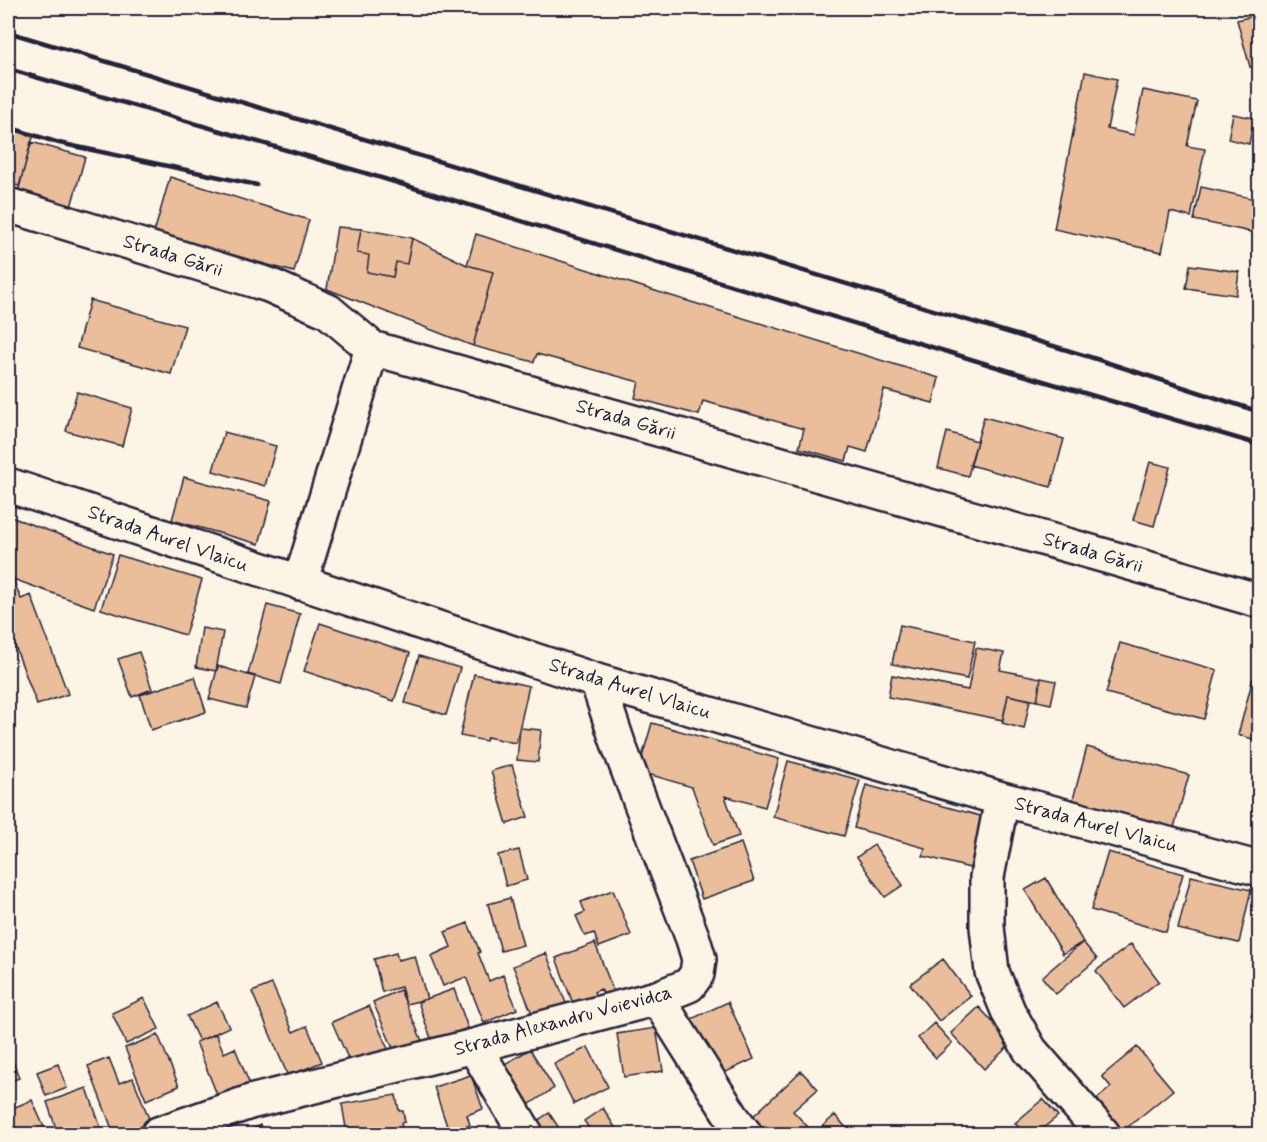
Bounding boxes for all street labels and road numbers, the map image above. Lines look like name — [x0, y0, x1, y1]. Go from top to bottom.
street label: Strada Gării — [120, 228, 226, 284]
street label: Strada Gării — [573, 393, 679, 447]
street label: Strada Aurel Vlaicu — [84, 499, 252, 579]
street label: Strada Gării — [1040, 526, 1146, 580]
street label: Strada Aurel Vlaicu — [546, 652, 714, 726]
street label: Strada Aurel Vlaicu — [1011, 790, 1181, 860]
street label: Strada Alexandru Voievidca — [451, 979, 675, 1063]

